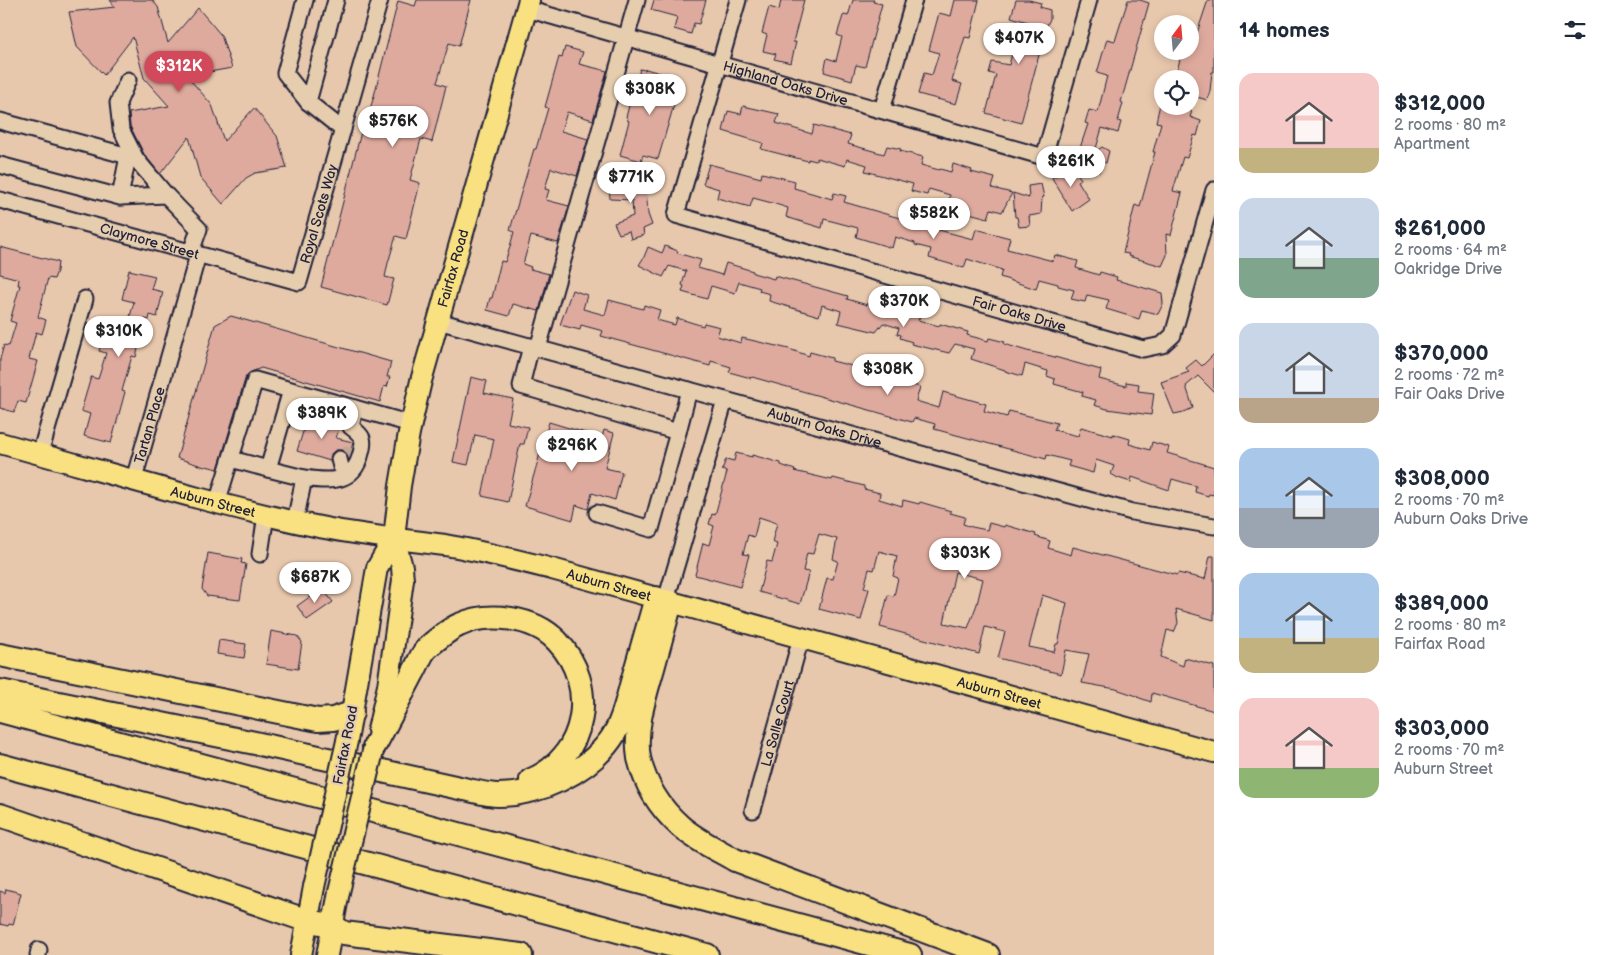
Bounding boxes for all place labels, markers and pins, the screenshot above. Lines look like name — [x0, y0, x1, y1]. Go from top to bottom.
pin: $407K — [984, 22, 1054, 65]
pin: $312K — [144, 51, 214, 93]
pin: $308K — [615, 74, 685, 116]
pin: $576K — [358, 106, 428, 148]
pin: $261K — [1036, 146, 1106, 188]
pin: $771K — [596, 162, 666, 204]
pin: $582K — [899, 198, 969, 240]
pin: $370K — [869, 286, 939, 328]
pin: $310K — [84, 316, 154, 358]
pin: $308K — [853, 354, 923, 396]
pin: $389K — [287, 398, 357, 440]
pin: $296K — [537, 430, 607, 472]
pin: $303K — [930, 538, 1000, 580]
pin: $687K — [280, 562, 350, 604]

